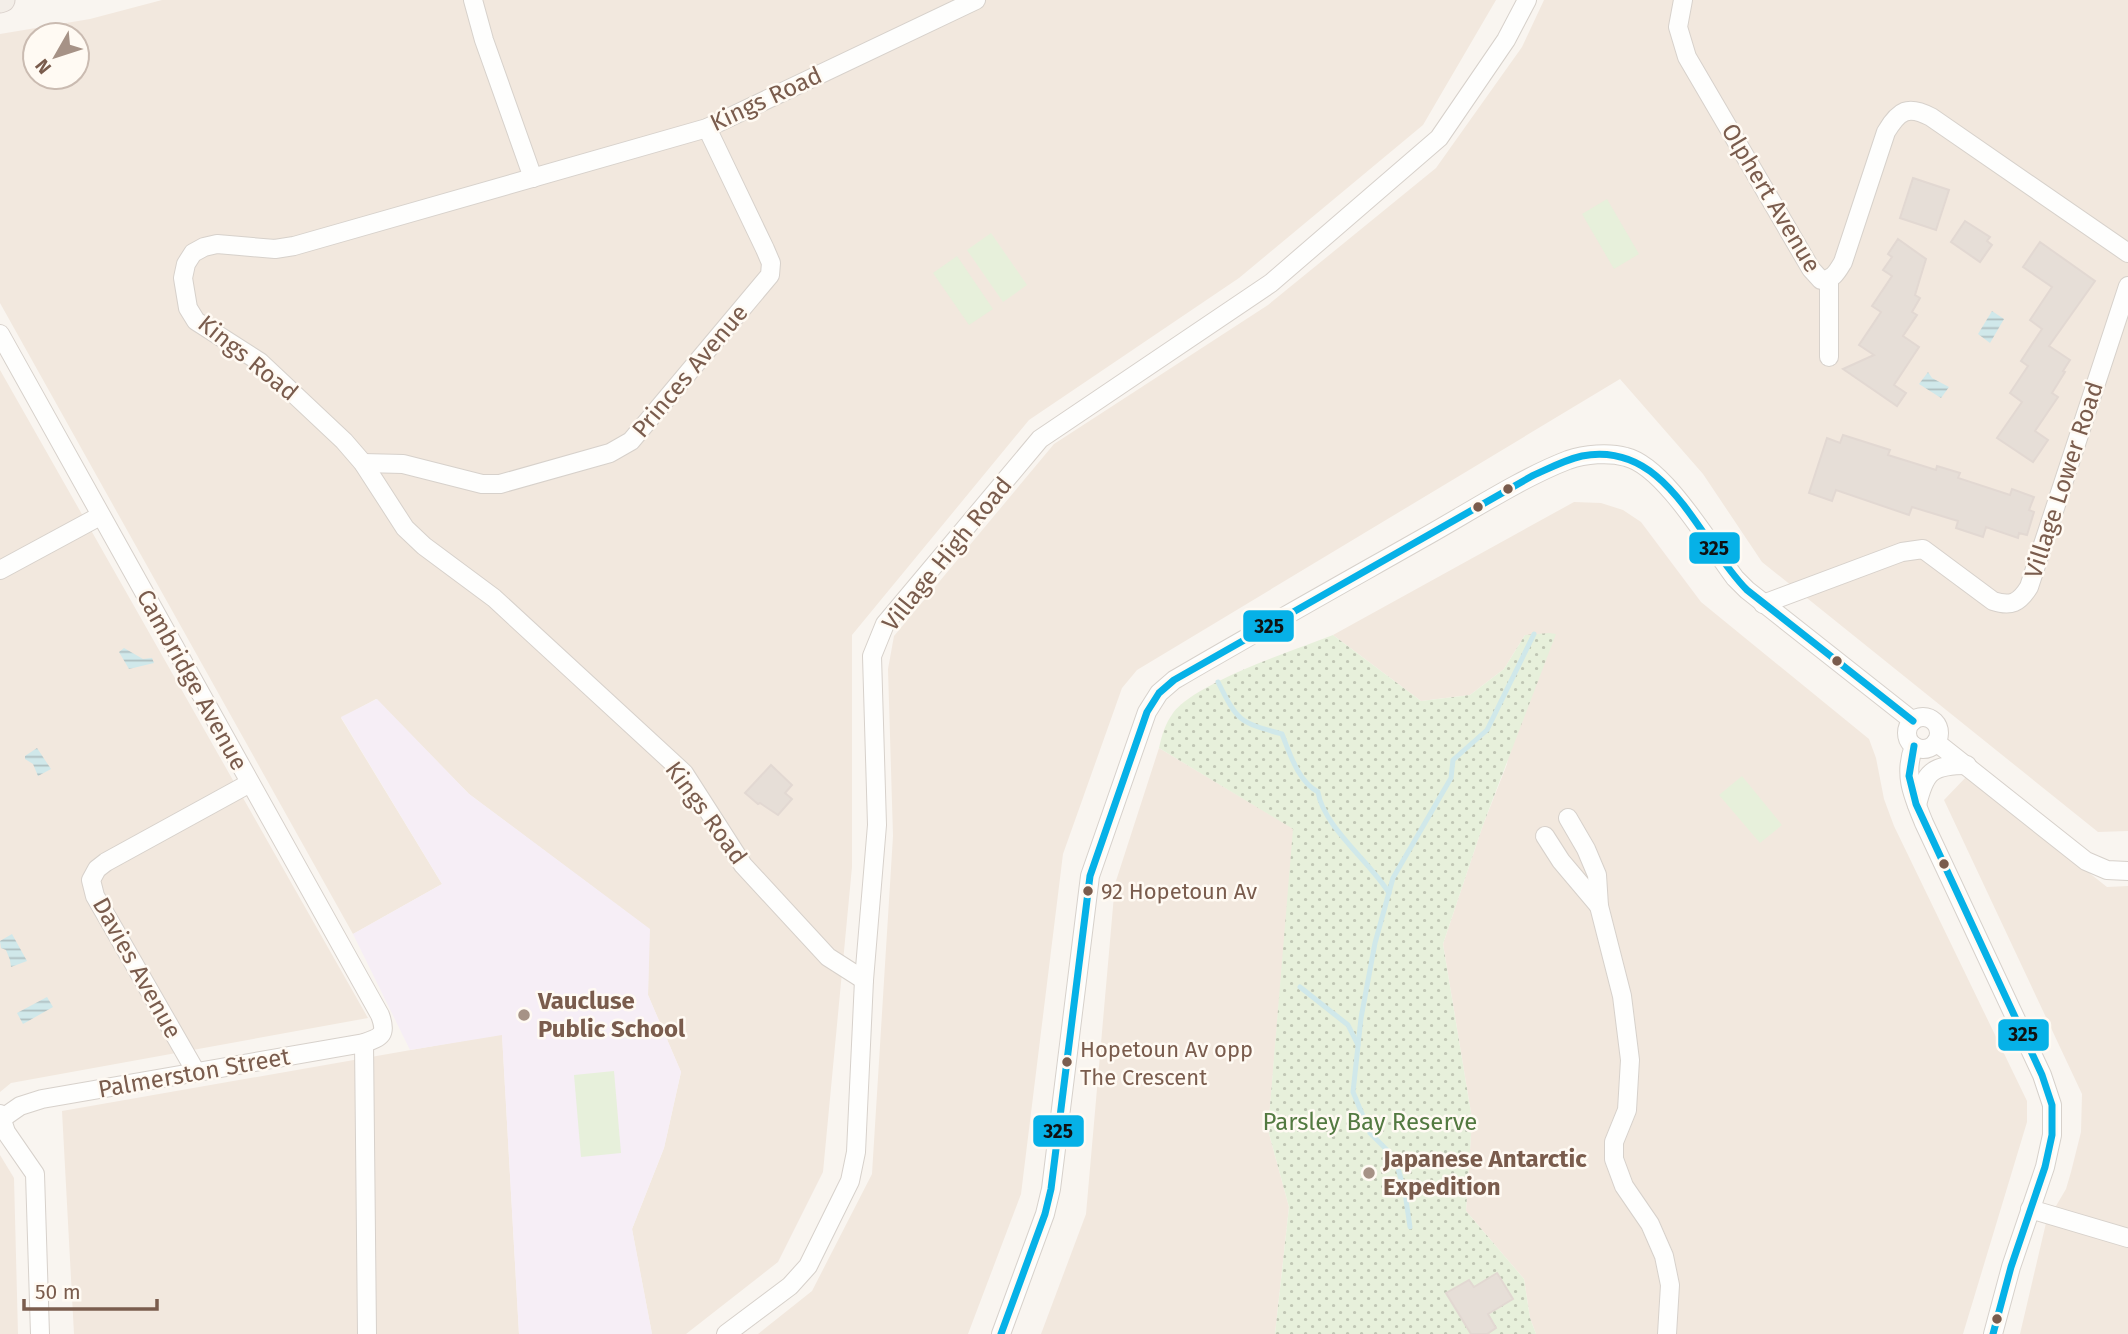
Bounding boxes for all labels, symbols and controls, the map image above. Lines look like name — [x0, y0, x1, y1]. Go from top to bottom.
north arrow — [21, 21, 91, 91]
text: N — [30, 54, 56, 79]
street label: Kings Road — [706, 61, 826, 137]
street label: Olphert Avenue — [1715, 118, 1827, 278]
street label: Princes Avenue — [626, 299, 754, 443]
street label: Kings Road — [192, 309, 304, 407]
street label: Village Lower Road — [2019, 378, 2109, 582]
street label: Village High Road — [876, 471, 1018, 637]
unlabelled marker — [1501, 482, 1515, 496]
unlabelled marker — [1471, 500, 1485, 514]
line badge: 325 — [1688, 531, 1741, 565]
text: 325 — [1698, 537, 1729, 560]
street label: Cambridge Avenue — [131, 585, 253, 775]
line badge: 325 — [1242, 609, 1295, 643]
text: 325 — [1253, 615, 1284, 638]
unlabelled marker — [1830, 654, 1844, 668]
street label: Kings Road — [659, 756, 753, 870]
unlabelled marker — [1937, 857, 1951, 871]
place label: 92 Hopetoun Av — [1101, 878, 1257, 905]
marker: 92 Hopetoun Av — [1081, 884, 1095, 898]
street label: Davies Avenue — [87, 893, 187, 1043]
place label: Vaucluse Public School — [537, 987, 686, 1043]
marker: Vaucluse Public School — [516, 1007, 532, 1023]
line badge: 325 — [1997, 1018, 2050, 1052]
text: 325 — [2007, 1023, 2038, 1046]
place label: Hopetoun Av opp The Crescent — [1080, 1036, 1253, 1091]
street label: Palmerston Street — [96, 1042, 292, 1104]
marker: Hopetoun Av opp The Crescent — [1060, 1055, 1074, 1069]
park label: Parsley Bay Reserve — [1263, 1108, 1477, 1136]
line badge: 325 — [1032, 1114, 1085, 1148]
text: 325 — [1042, 1120, 1073, 1143]
place label: Japanese Antarctic Expedition — [1382, 1145, 1587, 1201]
marker: Japanese Antarctic Expedition — [1361, 1165, 1377, 1181]
scale bar — [24, 1268, 158, 1312]
text: 50 m — [35, 1279, 81, 1305]
unlabelled marker — [1990, 1312, 2004, 1326]

